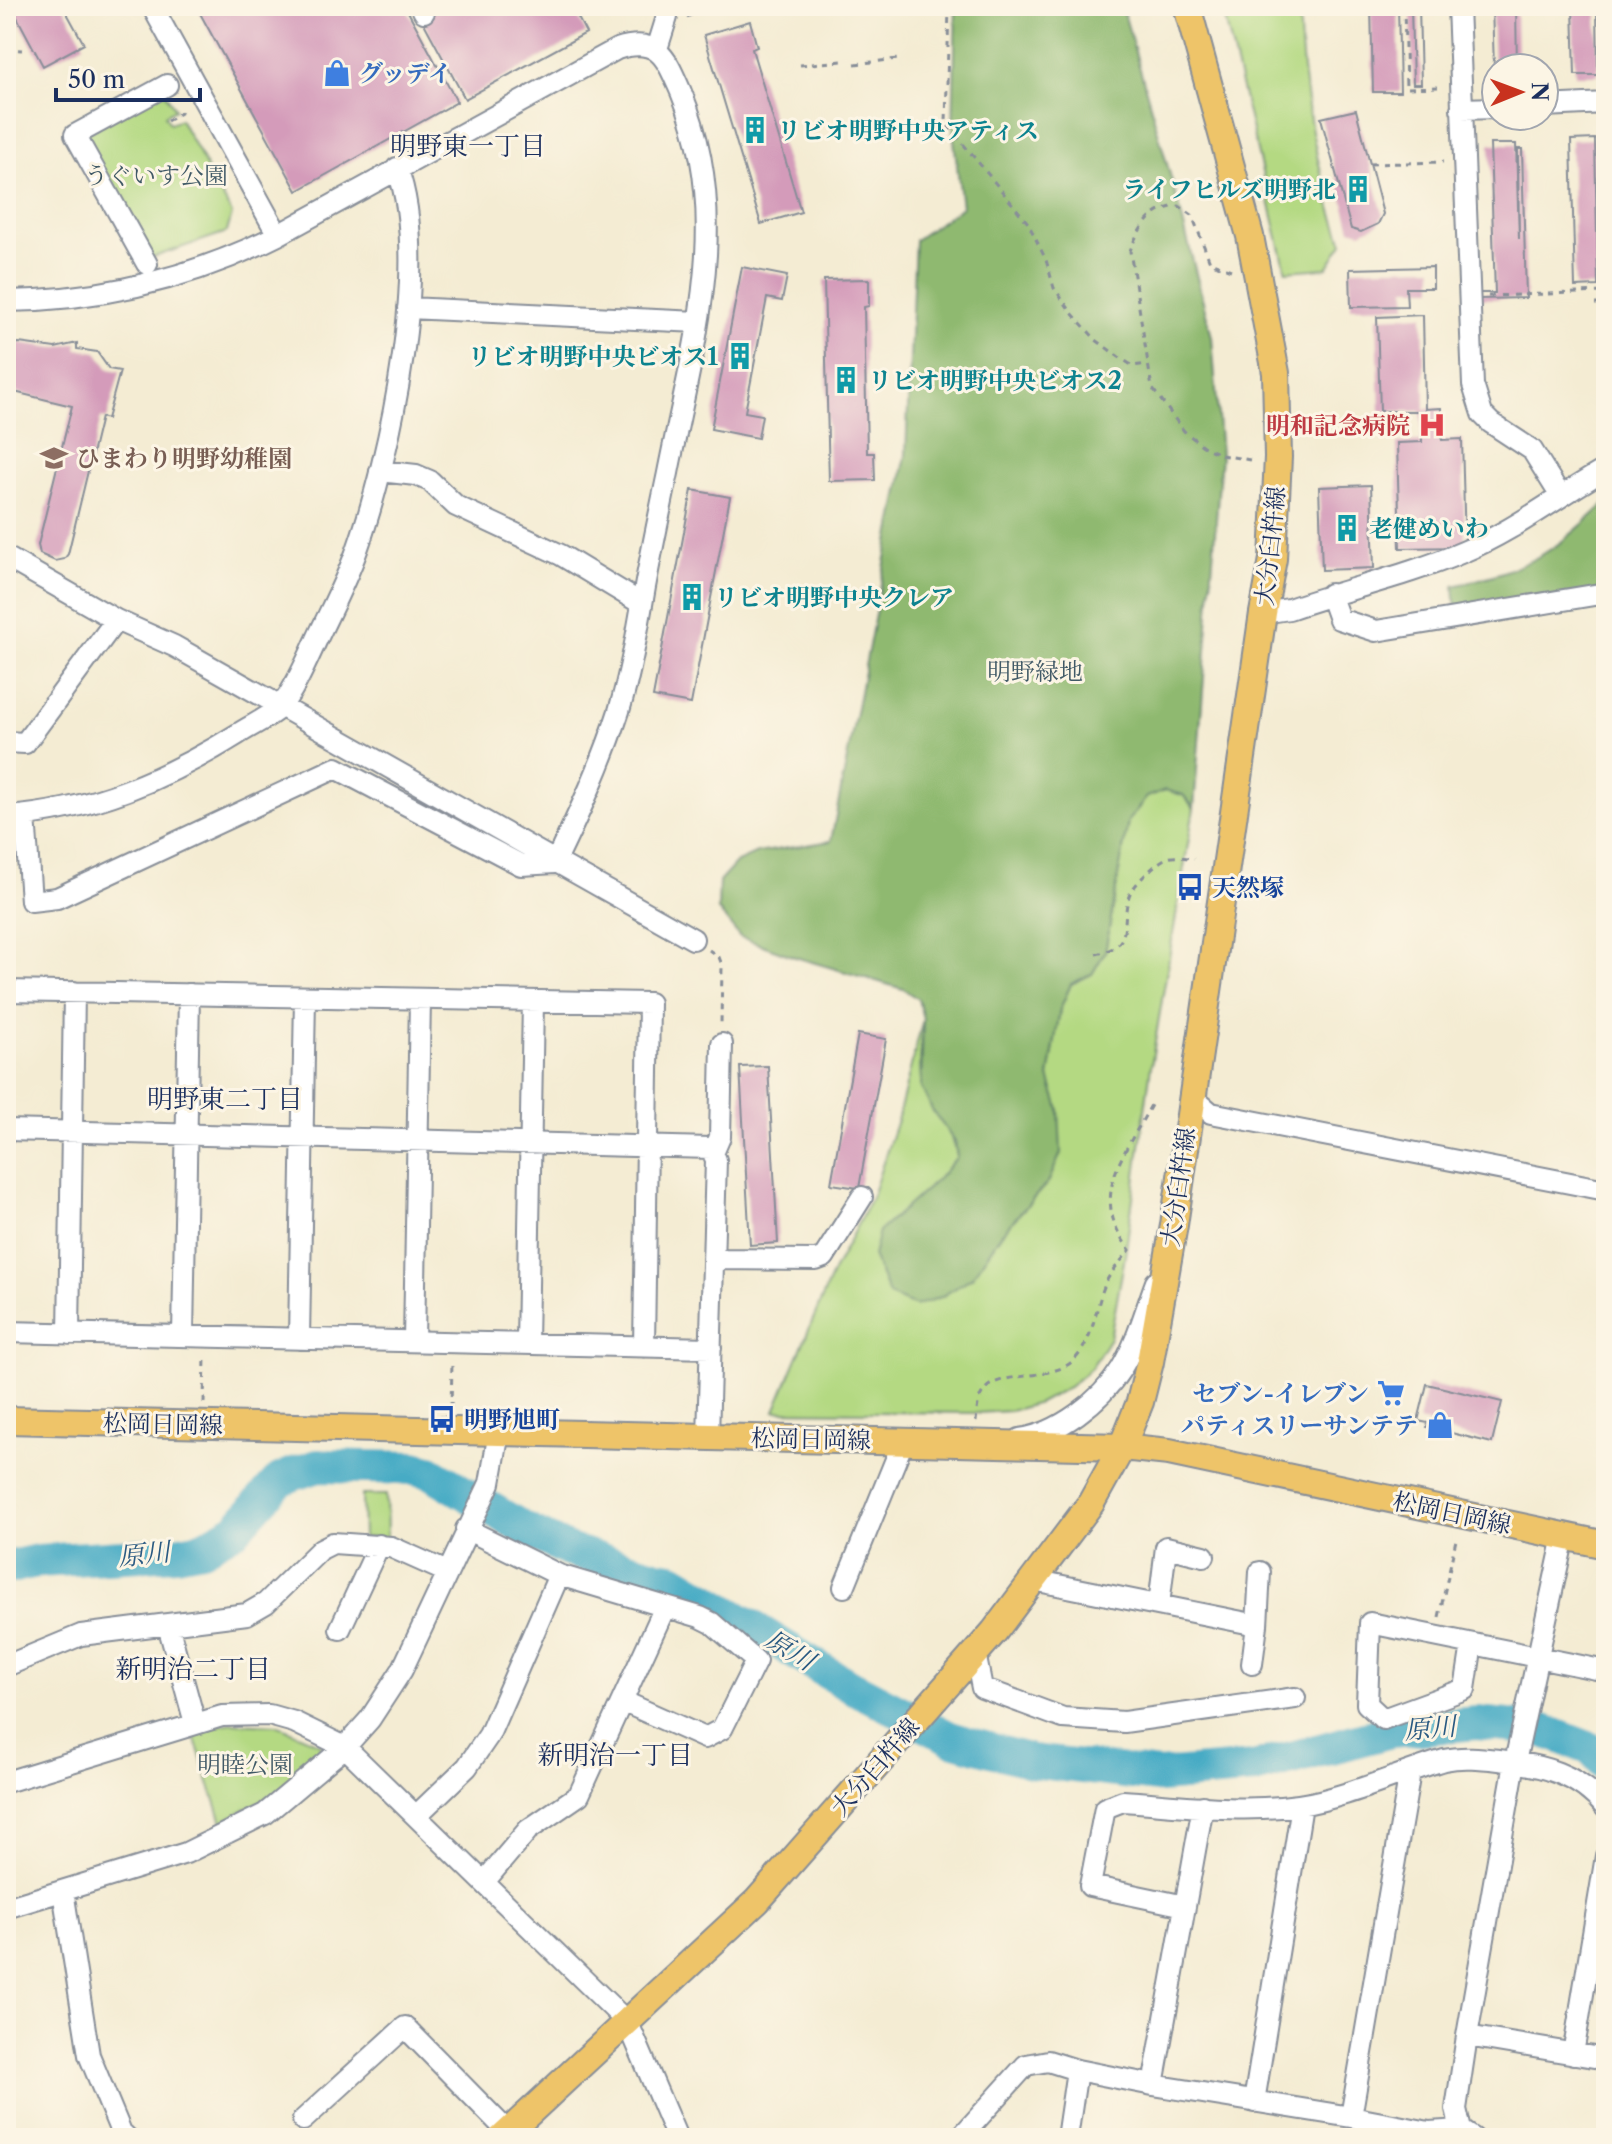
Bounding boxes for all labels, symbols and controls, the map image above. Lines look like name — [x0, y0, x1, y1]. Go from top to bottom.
scale bar — [56, 52, 200, 102]
north arrow — [1480, 52, 1560, 132]
shop icon: グッデイ — [322, 58, 352, 88]
place label: グッデイ — [359, 59, 452, 88]
text: 50 m — [68, 65, 125, 94]
text: N — [1526, 82, 1553, 101]
building icon: リビオ明野中央アティス — [740, 115, 770, 145]
place label: リビオ明野中央アティス — [777, 116, 1039, 145]
district label: 明野東一丁目 — [390, 130, 546, 162]
park label: うぐいす公園 — [84, 161, 228, 190]
building icon: ライフヒルズ明野北 — [1343, 174, 1373, 204]
place label: ライフヒルズ明野北 — [1122, 175, 1336, 204]
building icon: リビオ明野中央ビオス1 — [725, 341, 755, 371]
place label: リビオ明野中央ビオス1 — [467, 342, 718, 371]
building icon: リビオ明野中央ビオス2 — [831, 365, 861, 395]
place label: リビオ明野中央ビオス2 — [868, 366, 1122, 395]
hospital icon: 明和記念病院 — [1417, 410, 1447, 440]
place label: 明和記念病院 — [1266, 411, 1410, 440]
school or university icon: ひまわり明野幼稚園 — [39, 443, 69, 473]
place label: ひまわり明野幼稚園 — [76, 444, 292, 473]
street label: 大分臼杵線 — [1249, 485, 1291, 607]
building icon: 老健めいわ — [1332, 513, 1362, 543]
place label: 老健めいわ — [1369, 514, 1489, 543]
building icon: リビオ明野中央クレア — [677, 582, 707, 612]
place label: リビオ明野中央クレア — [714, 583, 954, 612]
park label: 明野緑地 — [987, 657, 1083, 686]
bus stop icon: 天然塚 — [1175, 872, 1205, 902]
place label: 天然塚 — [1212, 873, 1284, 902]
district label: 明野東二丁目 — [147, 1083, 303, 1115]
street label: 大分臼杵線 — [1155, 1126, 1201, 1248]
supermarket icon: セブン-イレブン — [1376, 1378, 1406, 1408]
place label: セブン-イレブン — [1192, 1379, 1369, 1408]
bus stop icon: 明野旭町 — [427, 1404, 457, 1434]
place label: 明野旭町 — [464, 1405, 560, 1434]
street label: 松岡日岡線 — [103, 1408, 223, 1440]
shop icon: パティスリーサンテテ — [1425, 1410, 1455, 1440]
place label: パティスリーサンテテ — [1181, 1411, 1418, 1440]
street label: 松岡日岡線 — [751, 1423, 871, 1455]
street label: 松岡日岡線 — [1390, 1486, 1514, 1540]
water label: 原川 — [116, 1535, 175, 1573]
water label: 原川 — [759, 1623, 823, 1679]
district label: 新明治二丁目 — [115, 1653, 271, 1685]
water label: 原川 — [1403, 1710, 1460, 1746]
street label: 大分臼杵線 — [825, 1712, 925, 1822]
district label: 新明治一丁目 — [537, 1739, 693, 1771]
park label: 明睦公園 — [197, 1750, 293, 1779]

